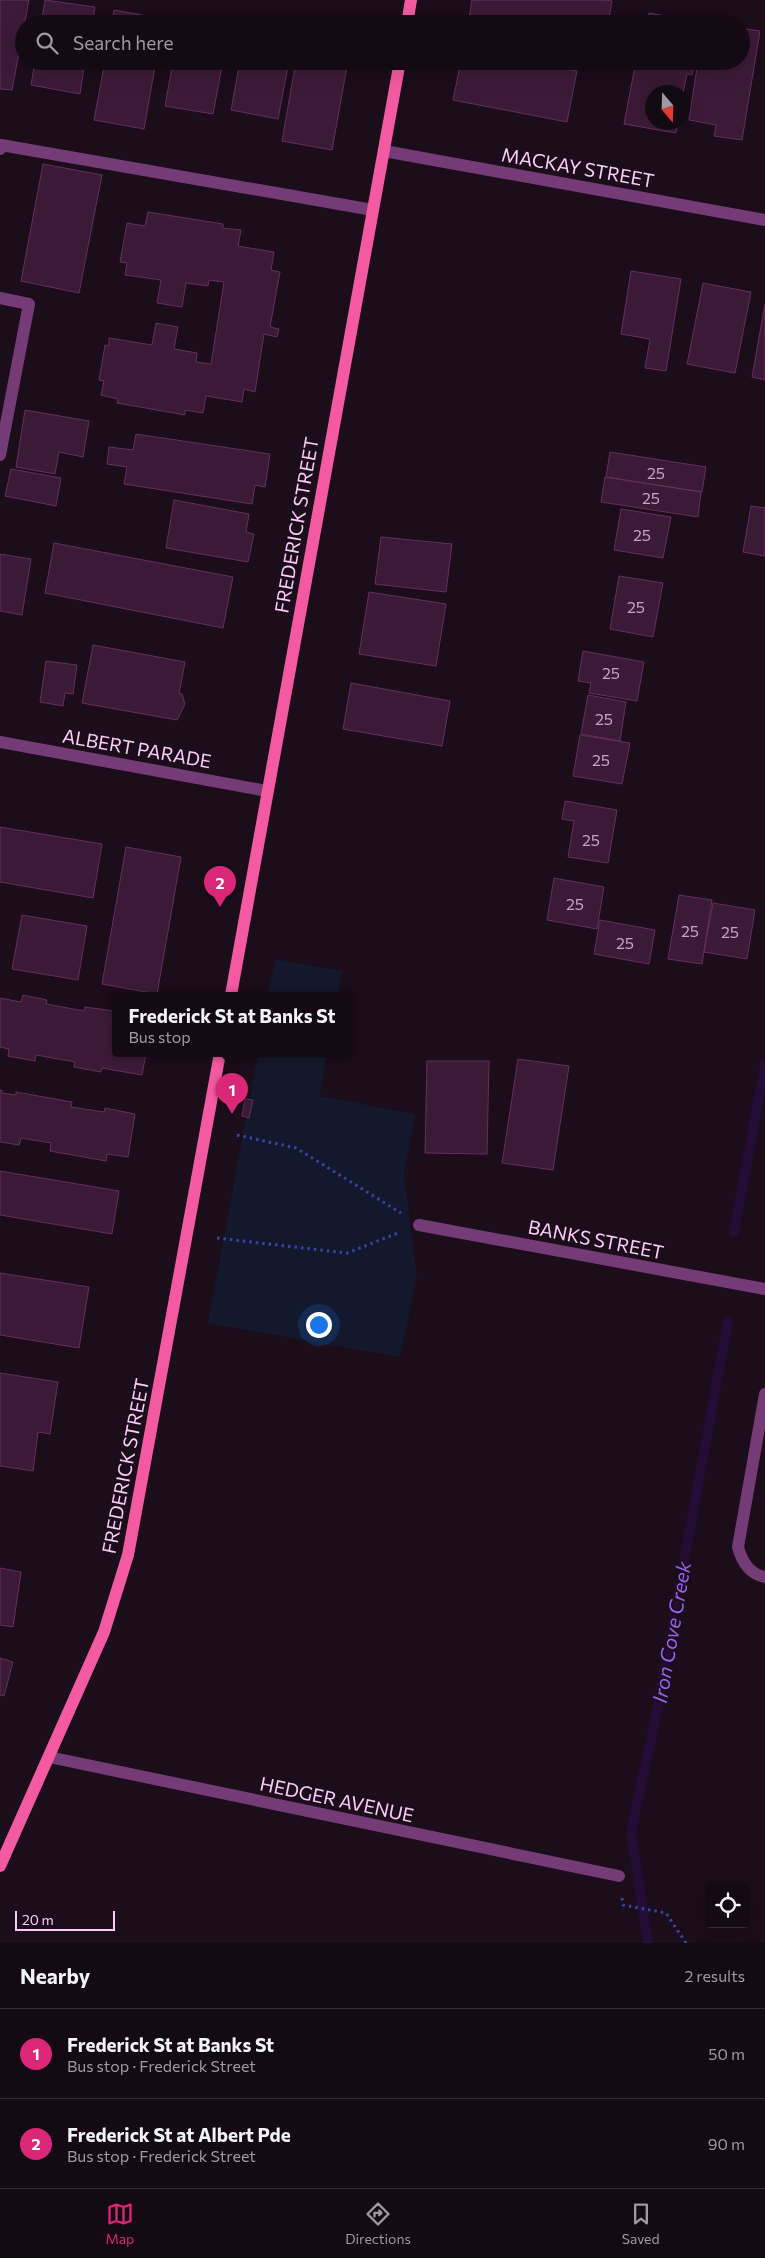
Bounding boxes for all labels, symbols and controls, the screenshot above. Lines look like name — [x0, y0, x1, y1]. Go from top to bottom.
search box — [15, 15, 750, 70]
icon: search — [33, 29, 61, 57]
text: Search here — [73, 31, 173, 54]
north arrow — [645, 85, 690, 130]
street label: MACKAY STREET — [500, 142, 656, 192]
street label: FREDERICK STREET — [269, 435, 323, 615]
house number: 25 — [647, 463, 665, 482]
house number: 25 — [642, 488, 660, 507]
house number: 25 — [633, 525, 651, 544]
house number: 25 — [627, 597, 645, 616]
house number: 25 — [602, 663, 620, 682]
house number: 25 — [595, 709, 613, 728]
street label: ALBERT PARADE — [61, 724, 213, 772]
house number: 25 — [592, 750, 610, 769]
house number: 25 — [582, 830, 600, 849]
pin: 2 — [204, 866, 236, 907]
house number: 25 — [566, 894, 584, 913]
house number: 25 — [681, 921, 699, 940]
house number: 25 — [721, 922, 739, 941]
house number: 25 — [616, 933, 634, 952]
popup — [112, 992, 352, 1057]
text: Frederick St at Banks St — [128, 1004, 336, 1027]
text: Bus stop — [128, 1027, 191, 1046]
pin: 1 — [216, 1073, 248, 1114]
street label: BANKS STREET — [526, 1215, 666, 1263]
your location — [306, 1312, 332, 1338]
street label: FREDERICK STREET — [97, 1376, 153, 1556]
water label: Iron Cove Creek — [647, 1558, 695, 1705]
street label: HEDGER AVENUE — [258, 1771, 416, 1827]
map controls — [705, 1883, 750, 1928]
button: locate — [705, 1883, 750, 1928]
scale bar — [15, 1908, 115, 1931]
text: 20 m — [22, 1911, 54, 1928]
text: Nearby — [20, 1963, 90, 1988]
text: 2 results — [684, 1966, 745, 1985]
text: Frederick St at Banks St — [67, 2033, 274, 2056]
text: 1 — [32, 2044, 40, 2063]
text: 50 m — [708, 2044, 745, 2063]
text: Bus stop · Frederick Street — [67, 2056, 256, 2075]
text: Frederick St at Albert Pde — [67, 2123, 291, 2146]
text: 2 — [31, 2134, 41, 2153]
text: 90 m — [708, 2134, 745, 2153]
text: Bus stop · Frederick Street — [67, 2146, 256, 2165]
tab: Map — [105, 2200, 134, 2247]
tab: Directions — [345, 2200, 411, 2247]
tab: Saved — [622, 2200, 660, 2247]

